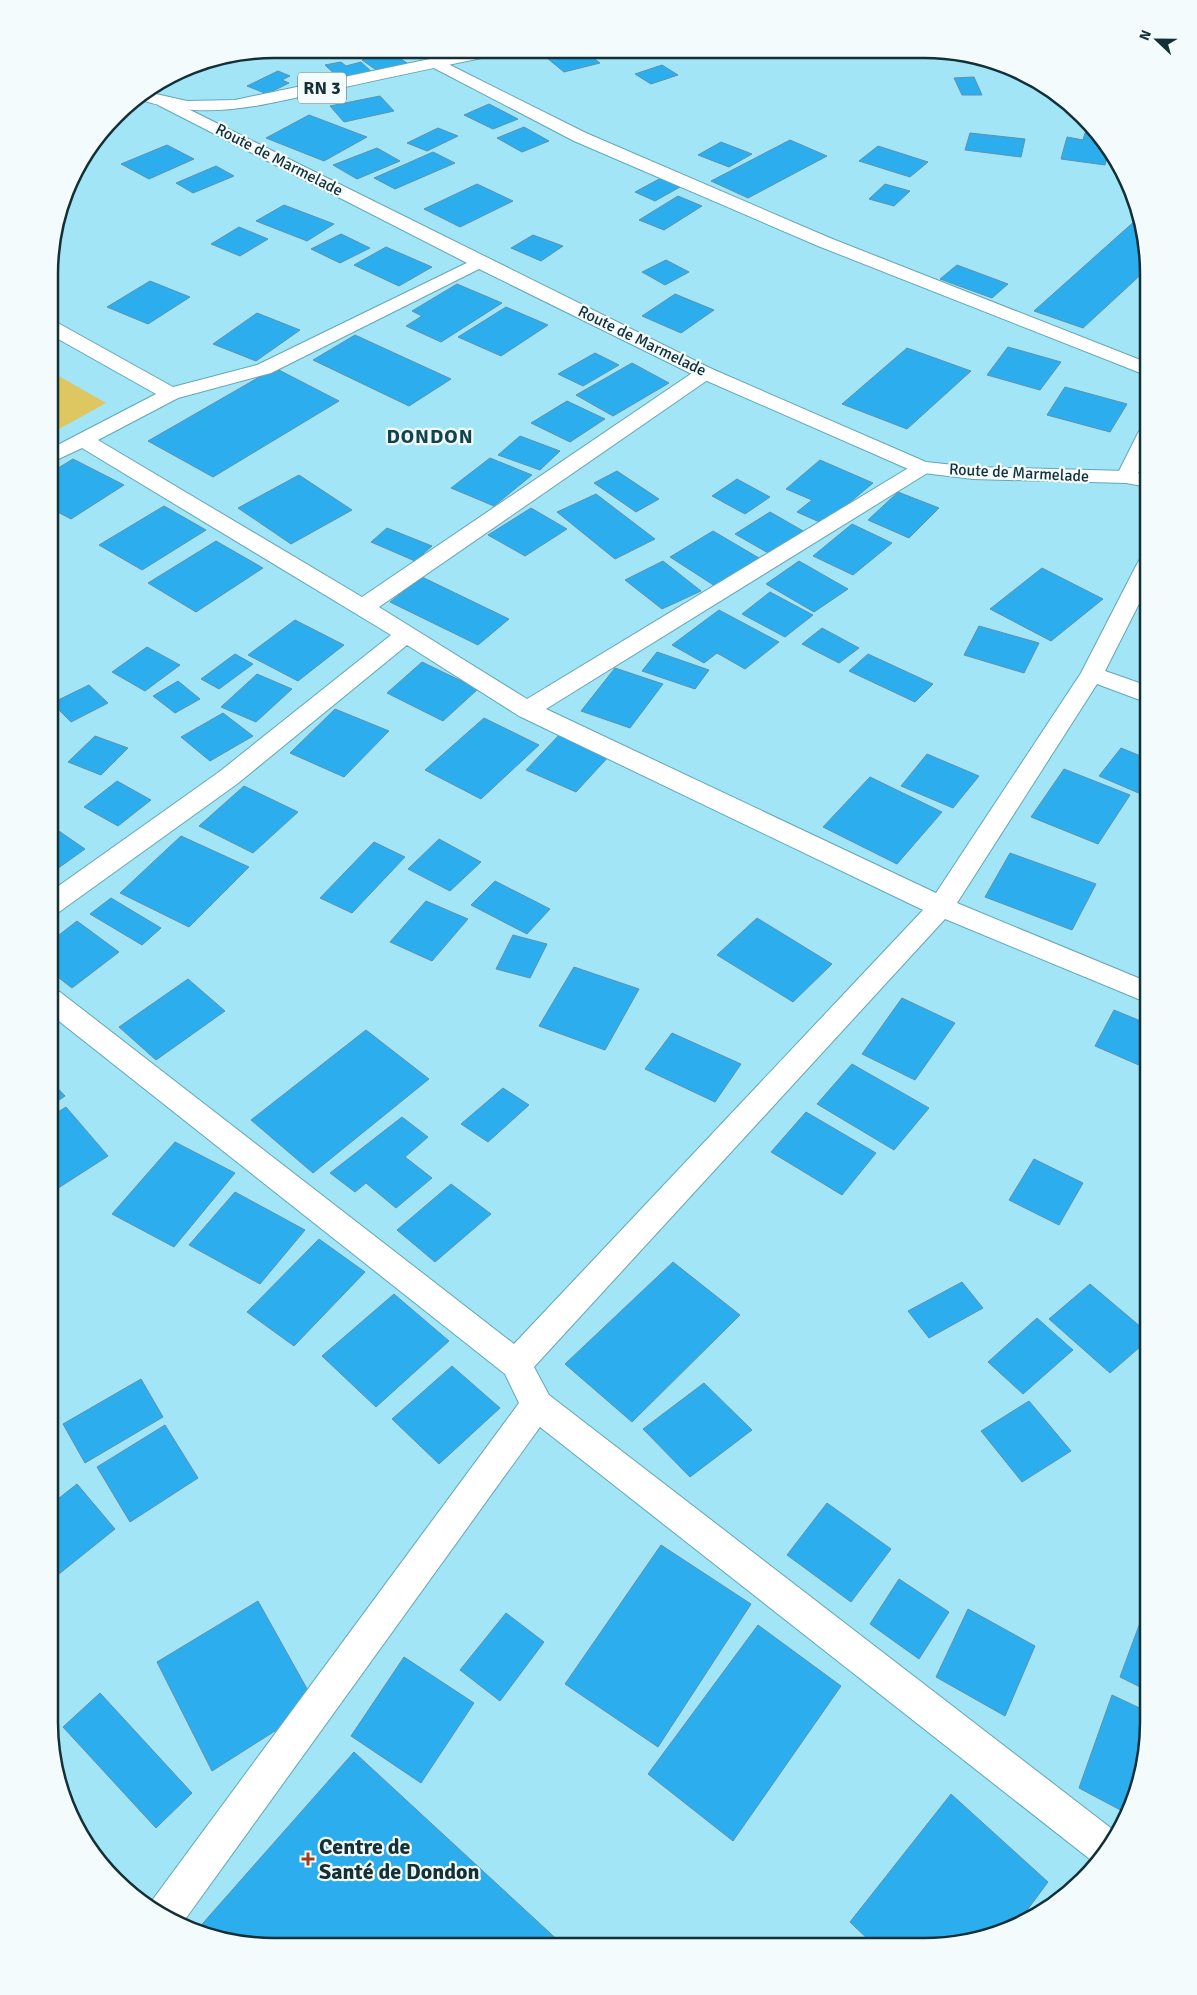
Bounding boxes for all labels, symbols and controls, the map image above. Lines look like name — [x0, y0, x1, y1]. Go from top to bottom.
north arrow — [1132, 15, 1182, 65]
text: N — [1136, 28, 1155, 43]
road number: RN 3 — [298, 73, 346, 104]
street label: Route de Marmelade — [212, 119, 346, 201]
street label: Route de Marmelade — [575, 301, 709, 381]
district label: DONDON — [386, 424, 474, 449]
street label: Route de Marmelade — [948, 459, 1090, 487]
place label: Centre de Santé de Dondon — [319, 1833, 480, 1885]
marker: Centre de Santé de Dondon — [301, 1852, 315, 1866]

